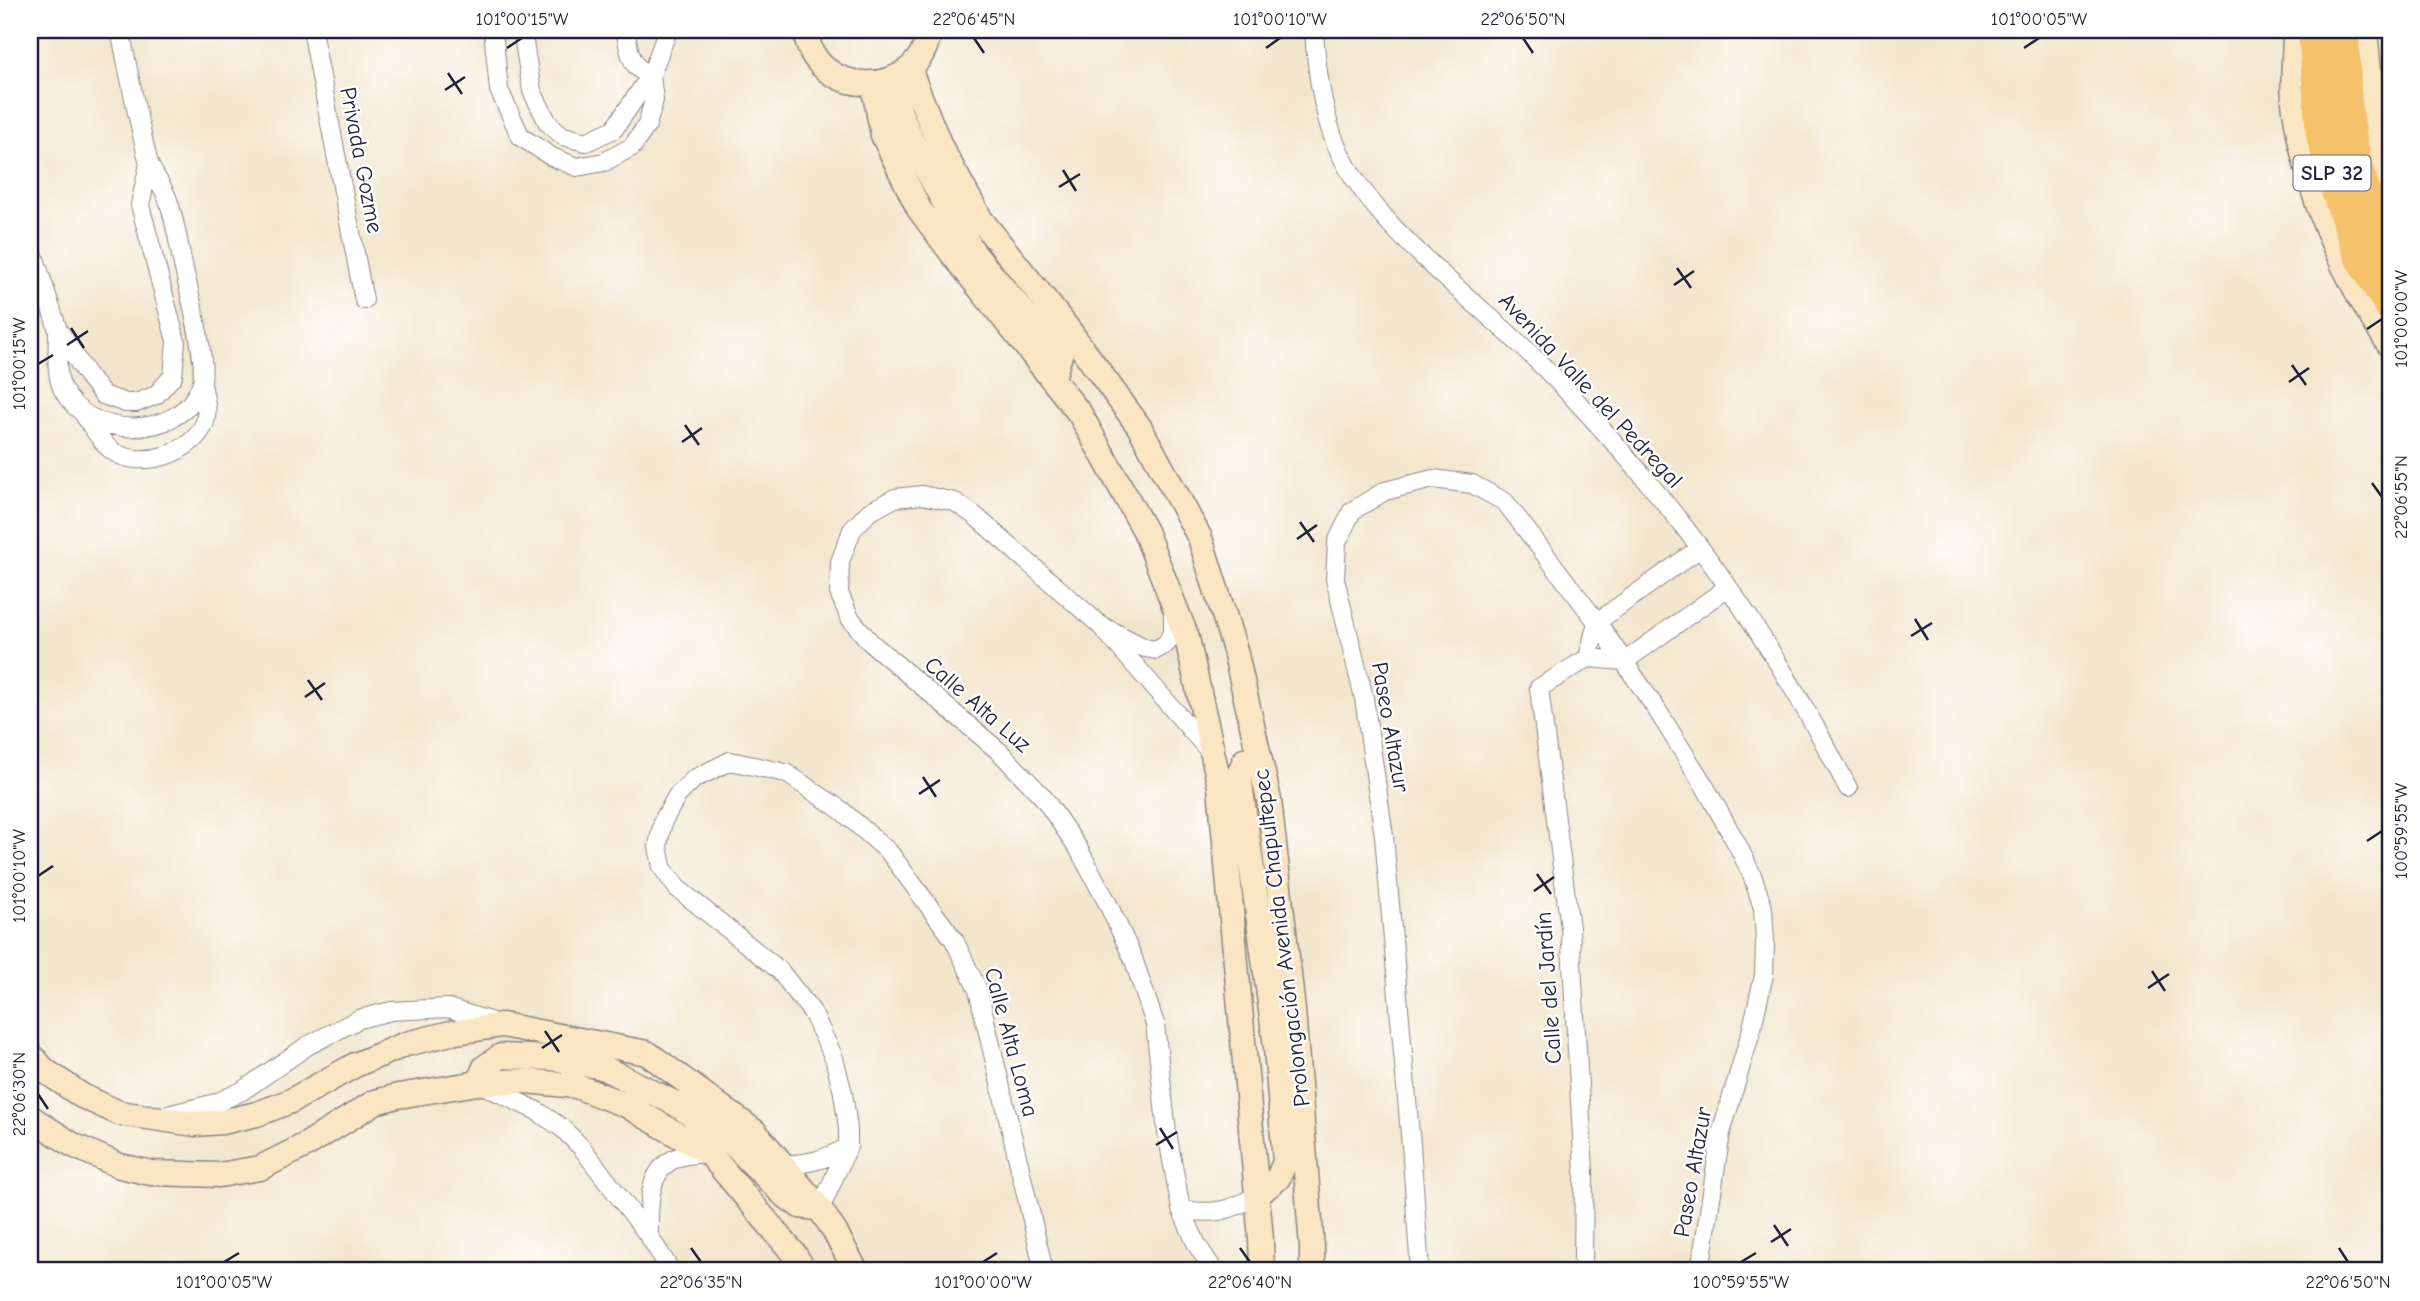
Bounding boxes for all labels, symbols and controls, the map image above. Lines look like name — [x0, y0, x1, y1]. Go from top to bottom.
text: 101°00'15"W — [476, 9, 569, 30]
text: 22°06'45"N — [933, 9, 1015, 30]
text: 101°00'10"W — [1233, 9, 1327, 30]
text: 22°06'50"N — [1480, 9, 1566, 30]
text: 101°00'05"W — [1991, 9, 2088, 30]
street label: Privada Gozme — [334, 85, 389, 236]
road number: SLP 32 — [2294, 156, 2370, 190]
text: 101°00'00"W — [2391, 270, 2412, 368]
street label: Avenida Valle del Pedregal — [1493, 287, 1688, 494]
text: 101°00'15"W — [9, 317, 30, 410]
text: 22°06'55"N — [2391, 455, 2412, 539]
street label: Calle Alta Luz — [919, 651, 1036, 758]
street label: Paseo Altazur — [1366, 660, 1415, 795]
street label: Prolongación Avenida Chapultepec — [1247, 768, 1316, 1108]
text: 100°59'55"W — [2391, 782, 2412, 879]
text: 101°00'10"W — [9, 829, 30, 923]
street label: Calle del Jardín — [1530, 911, 1567, 1065]
street label: Calle Alta Loma — [979, 965, 1044, 1120]
text: 22°06'30"N — [9, 1052, 30, 1136]
street label: Paseo Altazur — [1668, 1104, 1717, 1239]
text: 101°00'05"W — [176, 1272, 273, 1293]
text: 22°06'35"N — [659, 1272, 743, 1293]
text: 101°00'00"W — [934, 1272, 1032, 1293]
text: 22°06'40"N — [1208, 1272, 1292, 1293]
text: 100°59'55"W — [1693, 1272, 1790, 1293]
text: 22°06'50"N — [2305, 1272, 2391, 1293]

